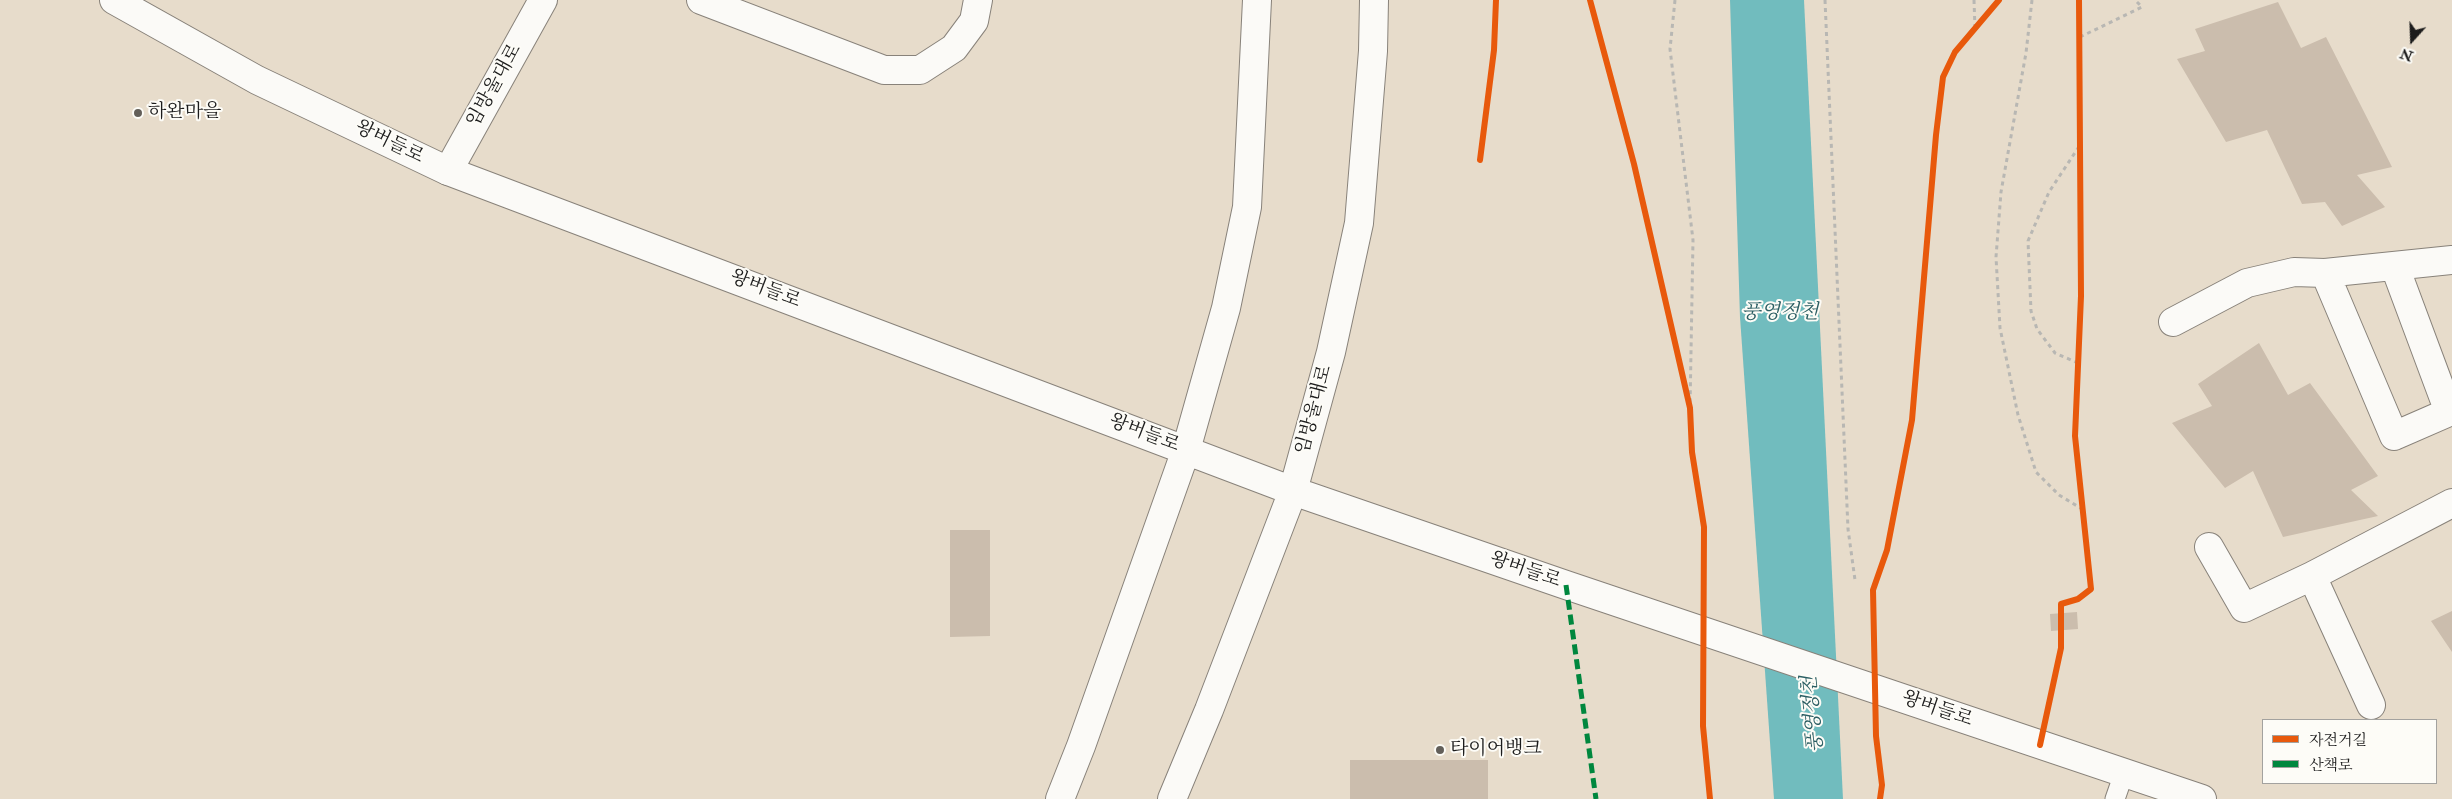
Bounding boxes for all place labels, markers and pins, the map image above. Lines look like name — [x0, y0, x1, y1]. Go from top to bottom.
place label: 하완마을 — [148, 102, 221, 124]
marker: 하완마을 — [132, 107, 144, 119]
place label: 타이어뱅크 — [1450, 739, 1542, 761]
marker: 타이어뱅크 — [1434, 744, 1446, 756]

